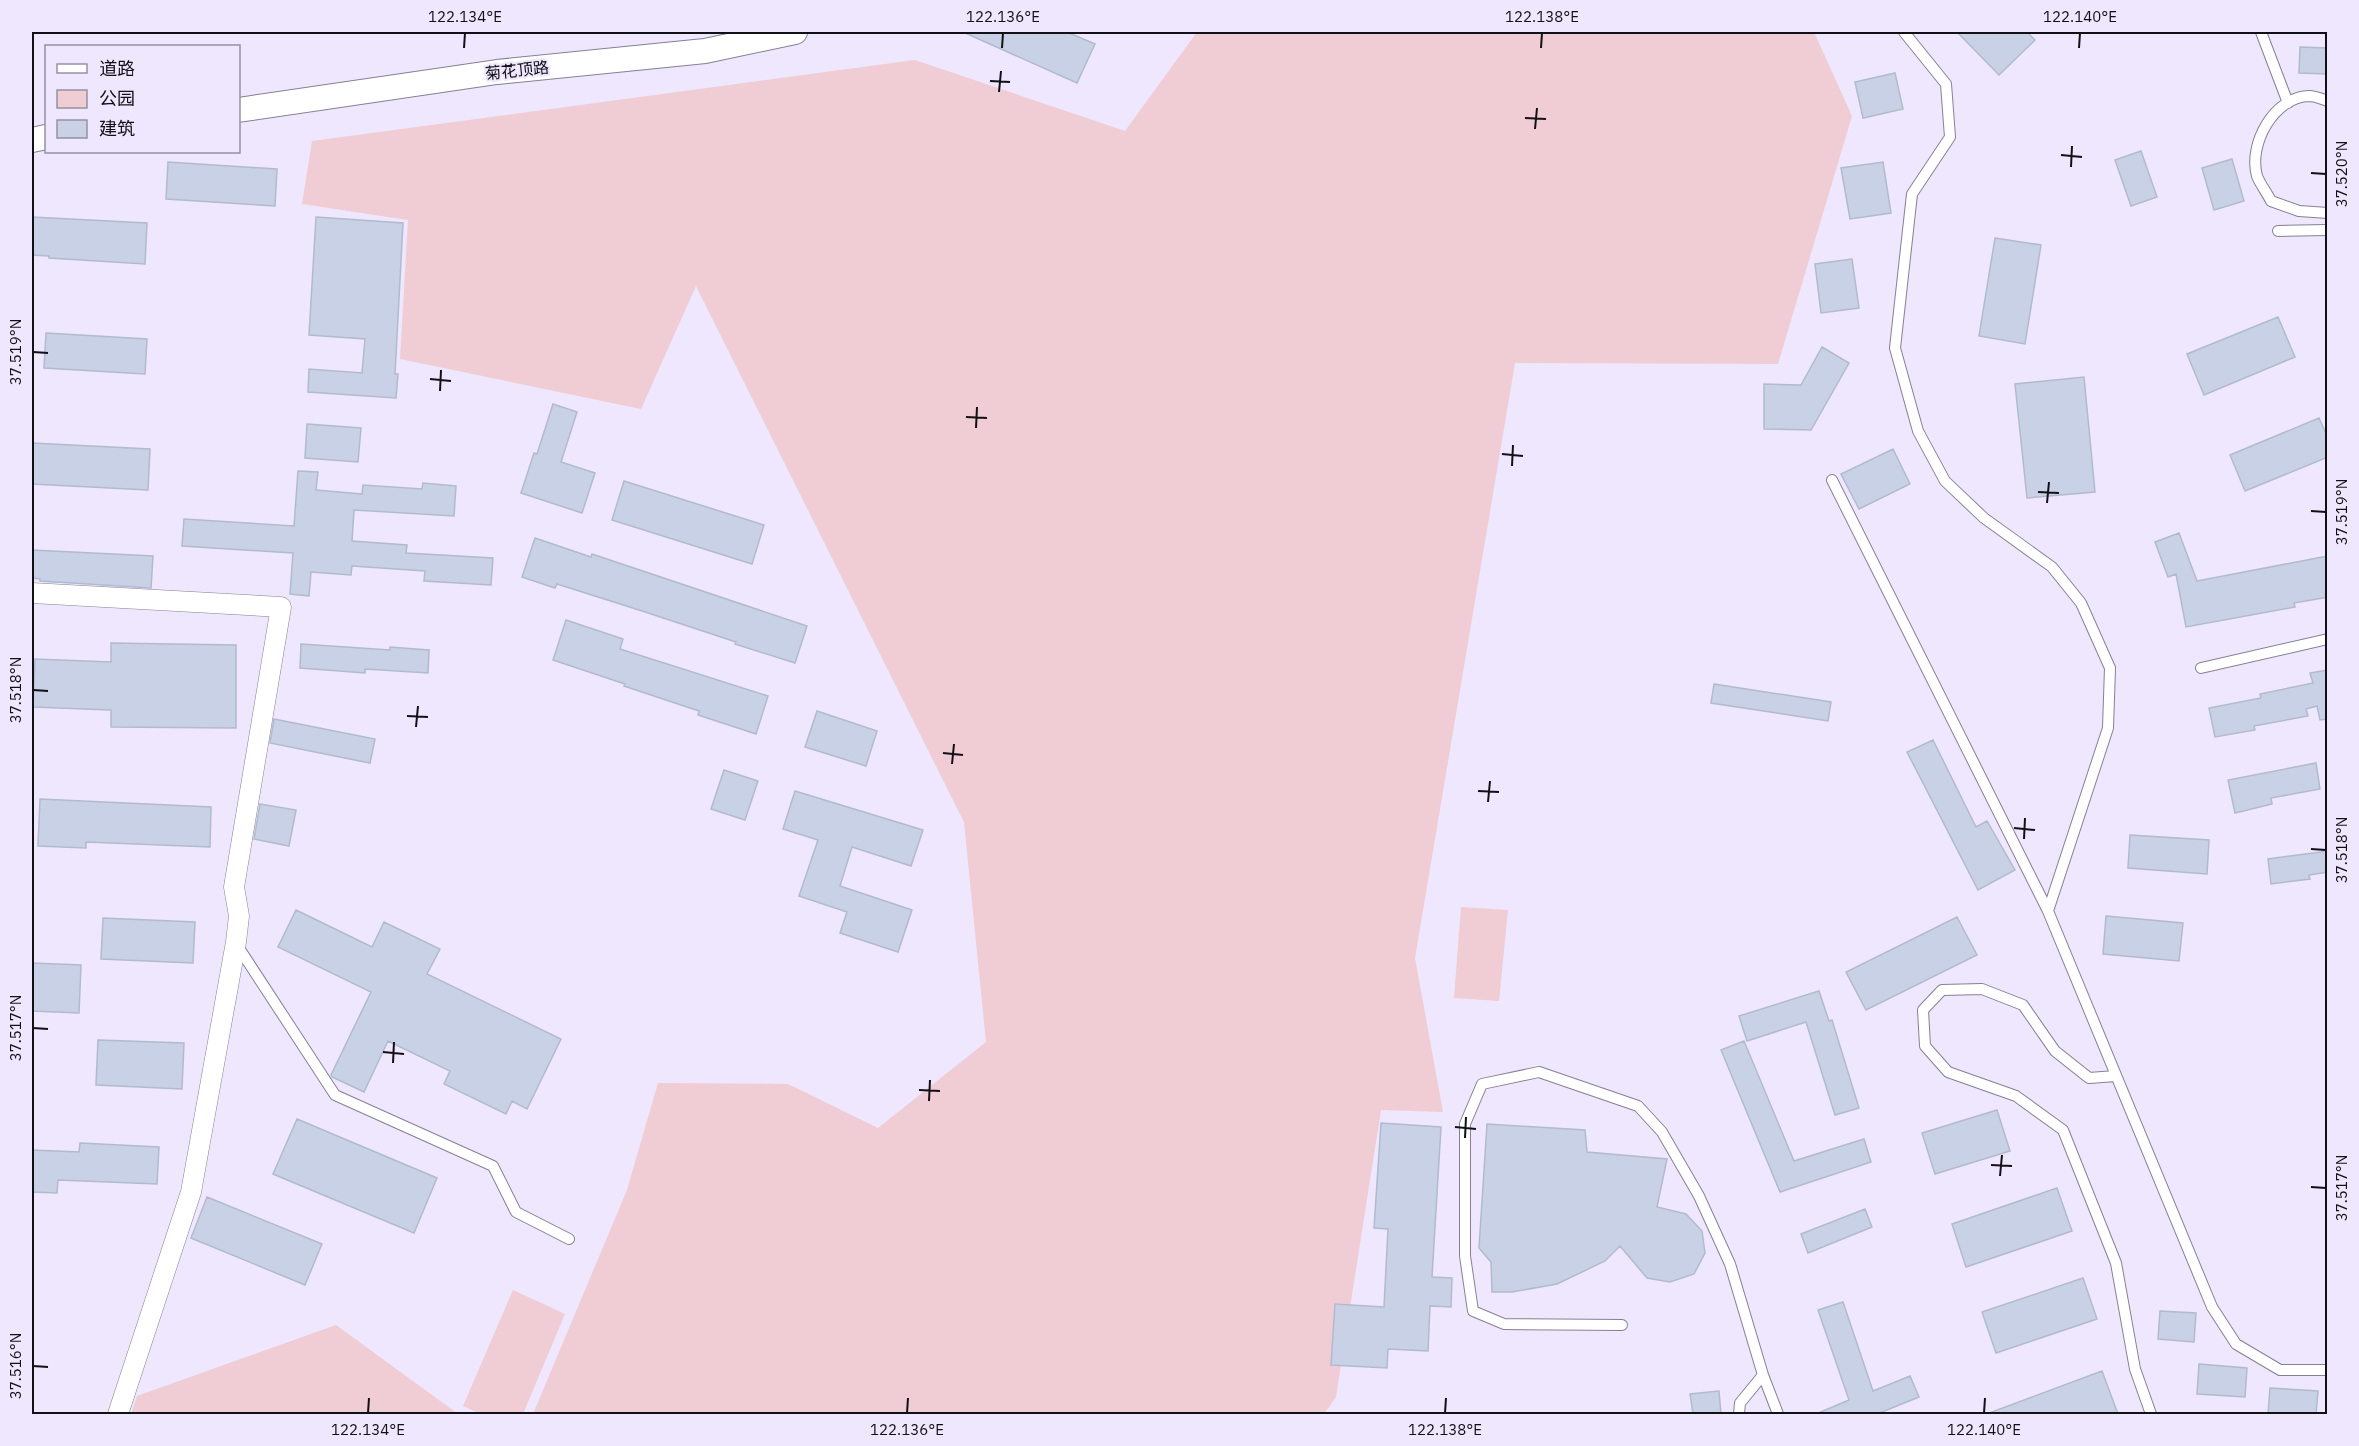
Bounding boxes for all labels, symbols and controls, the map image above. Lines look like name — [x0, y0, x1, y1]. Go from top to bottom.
text: 122.134°E — [428, 7, 502, 26]
text: 122.136°E — [966, 7, 1040, 26]
text: 122.138°E — [1505, 7, 1579, 26]
text: 122.140°E — [2043, 7, 2117, 26]
legend — [45, 45, 240, 153]
text: 道路 — [99, 57, 135, 80]
street label: 菊花顶路 — [484, 57, 550, 83]
text: 公园 — [99, 87, 135, 110]
text: 建筑 — [99, 117, 135, 140]
text: 37.520°N — [2332, 141, 2351, 207]
text: 37.519°N — [6, 319, 25, 385]
text: 37.519°N — [2332, 479, 2351, 545]
text: 37.518°N — [6, 657, 25, 723]
text: 37.518°N — [2332, 817, 2351, 883]
text: 37.517°N — [6, 995, 25, 1061]
text: 37.517°N — [2332, 1155, 2351, 1221]
text: 37.516°N — [6, 1333, 25, 1399]
text: 122.134°E — [331, 1420, 405, 1439]
text: 122.136°E — [870, 1420, 944, 1439]
text: 122.138°E — [1408, 1420, 1482, 1439]
text: 122.140°E — [1947, 1420, 2021, 1439]

